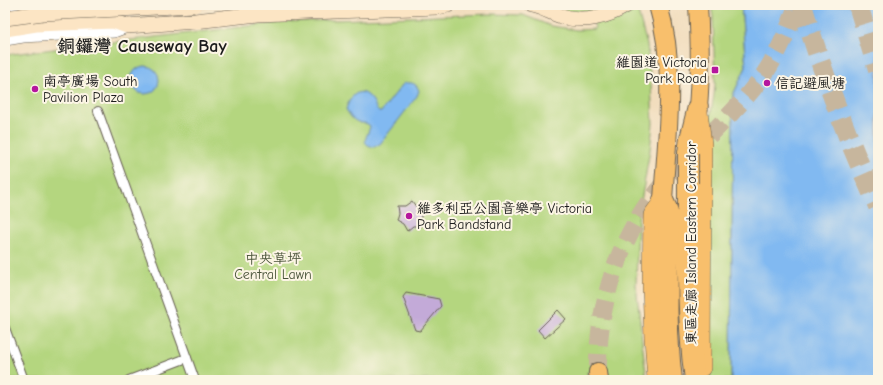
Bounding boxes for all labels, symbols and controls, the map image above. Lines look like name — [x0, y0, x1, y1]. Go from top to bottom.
district label: 銅鑼灣 Causeway Bay — [57, 36, 228, 57]
place label: 維園道 Victoria Park Road — [616, 54, 707, 87]
marker: 維園道 Victoria Park Road — [710, 65, 720, 75]
place label: 南亭廣場 South Pavilion Plaza — [43, 73, 137, 106]
place label: 信記避風塘 — [775, 75, 845, 92]
marker: 信記避風塘 — [762, 78, 772, 88]
marker: 南亭廣場 South Pavilion Plaza — [30, 84, 40, 94]
street label: 東區走廊 Island Eastern Corridor — [683, 141, 700, 344]
place label: 維多利亞公園音樂亭 Victoria Park Bandstand — [417, 200, 592, 233]
marker: 維多利亞公園音樂亭 Victoria Park Bandstand — [404, 211, 414, 221]
park label: 中央草坪 Central Lawn — [234, 250, 312, 283]

